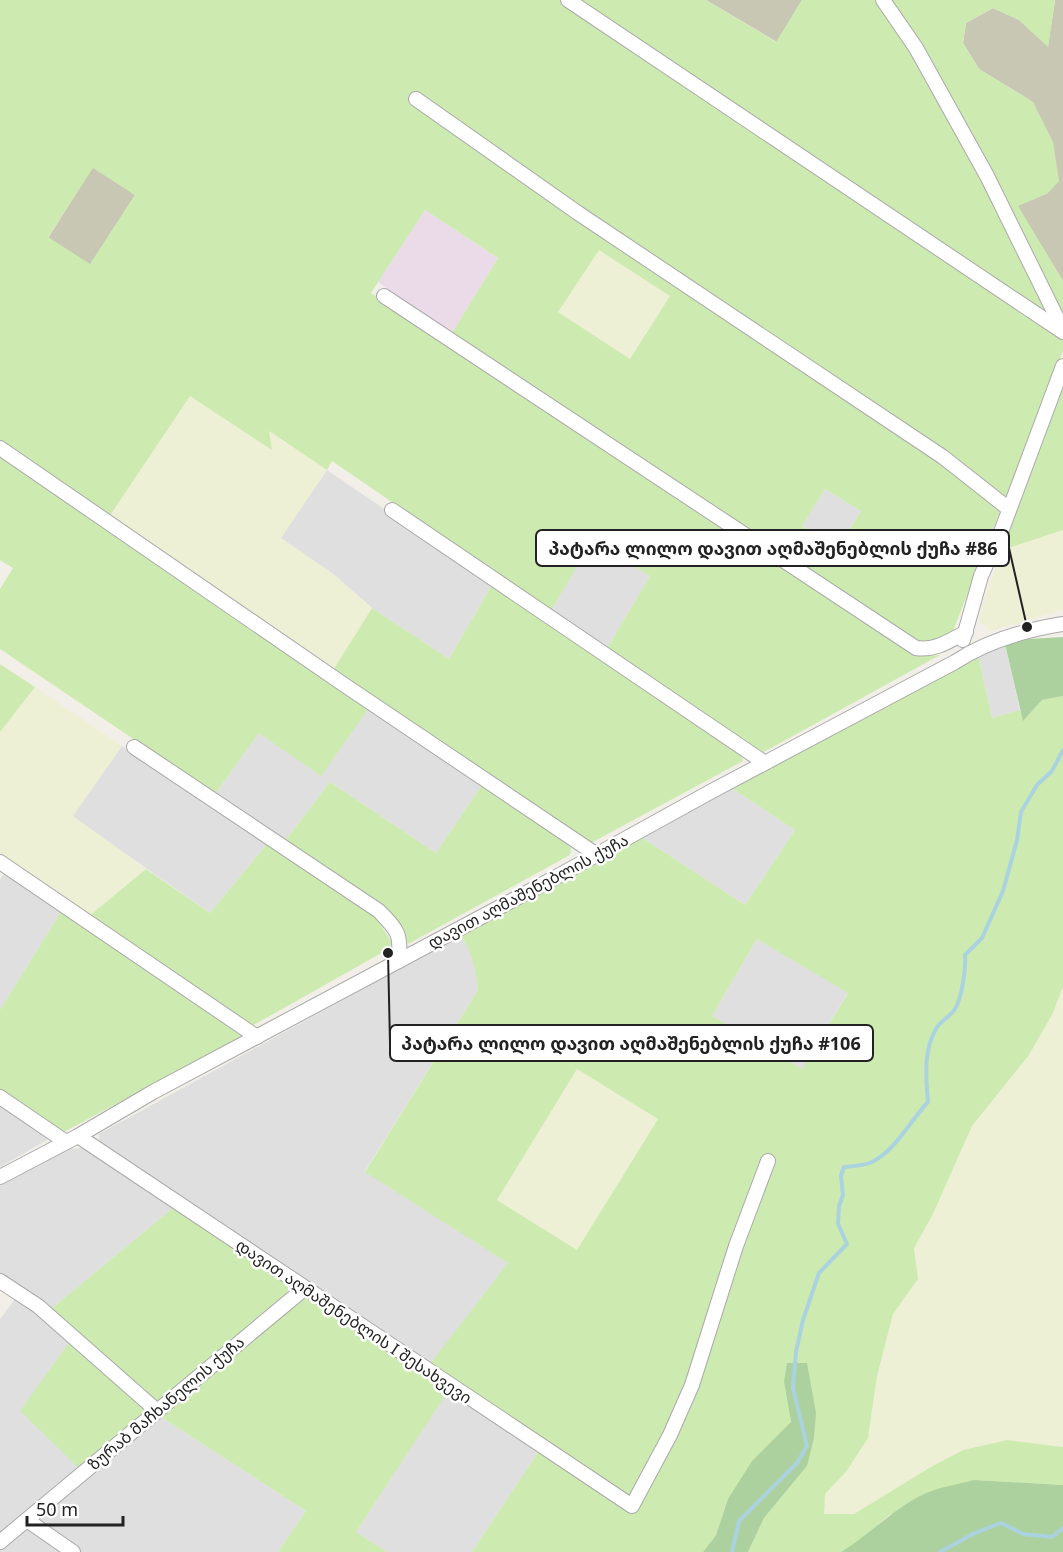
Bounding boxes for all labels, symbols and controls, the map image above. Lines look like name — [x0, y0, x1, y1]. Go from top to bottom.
callout: პატარა ლილო დავით აღმაშენებლის ქუჩა #86 — [536, 530, 1009, 566]
text: პატარა ლილო დავით აღმაშენებლის ქუჩა #86 — [548, 536, 998, 560]
street label: დავით აღმაშენებლის ქუჩა — [424, 829, 632, 953]
callout: პატარა ლილო დავით აღმაშენებლის ქუჩა #106 — [390, 1025, 873, 1061]
text: პატარა ლილო დავით აღმაშენებლის ქუჩა #106 — [401, 1031, 861, 1055]
street label: დავით აღმაშენებლის I შესახვევი — [232, 1234, 476, 1408]
street label: ზურაბ მაჩხანელის ქუჩა — [83, 1331, 249, 1475]
scale bar — [27, 1489, 123, 1527]
text: 50 m — [36, 1497, 78, 1521]

